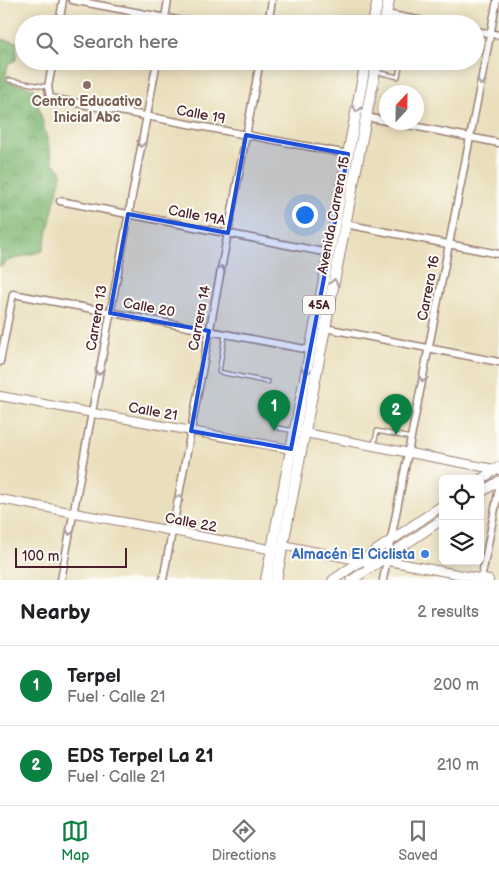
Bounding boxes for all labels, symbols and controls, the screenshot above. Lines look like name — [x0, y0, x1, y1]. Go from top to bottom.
search box — [15, 15, 484, 70]
icon: search — [33, 29, 61, 57]
text: Search here — [73, 31, 178, 54]
one-way arrow — [476, 78, 487, 87]
marker: Centro Educativo Inicial Abc — [81, 79, 93, 91]
north arrow — [379, 85, 424, 130]
place label: Centro Educativo Inicial Abc — [32, 93, 142, 126]
street label: Calle 19 — [175, 101, 227, 128]
one-way arrow — [352, 105, 363, 114]
one-way arrow — [137, 139, 147, 148]
street label: Avenida Carrera 15 — [314, 155, 353, 276]
street label: Calle 19A — [167, 202, 228, 229]
your location — [292, 202, 318, 228]
street label: Carrera 16 — [414, 253, 443, 322]
one-way arrow — [216, 265, 226, 273]
one-way arrow — [328, 277, 339, 286]
street label: Carrera 14 — [185, 283, 214, 352]
street label: Carrera 13 — [82, 284, 111, 352]
street label: Calle 20 — [121, 294, 176, 321]
road number: 45A — [303, 296, 335, 314]
one-way arrow — [301, 367, 312, 376]
one-way arrow — [95, 368, 105, 377]
one-way arrow — [419, 375, 429, 384]
pin: 1 — [258, 390, 290, 431]
pin: 2 — [380, 394, 412, 435]
street label: Calle 21 — [127, 399, 179, 424]
map controls — [439, 475, 484, 565]
button: locate — [439, 475, 484, 520]
one-way arrow — [173, 493, 183, 502]
street label: Calle 22 — [163, 509, 219, 536]
button: layers — [439, 520, 484, 565]
one-way arrow — [65, 528, 75, 536]
scale bar — [15, 545, 128, 568]
place label: Almacén El Ciclista — [291, 546, 415, 563]
text: 100 m — [22, 548, 59, 565]
marker: Almacén El Ciclista — [419, 548, 431, 560]
text: Nearby — [20, 600, 90, 625]
text: 2 results — [417, 603, 479, 622]
text: Terpel — [67, 665, 121, 688]
text: 1 — [33, 676, 39, 695]
text: 200 m — [433, 676, 479, 695]
text: Fuel · Calle 21 — [67, 688, 165, 707]
text: EDS Terpel La 21 — [67, 745, 214, 768]
text: 2 — [31, 756, 41, 775]
text: 210 m — [437, 756, 479, 775]
text: Fuel · Calle 21 — [67, 768, 165, 787]
tab: Map — [61, 817, 89, 864]
tab: Directions — [212, 817, 276, 864]
tab: Saved — [398, 817, 438, 864]

